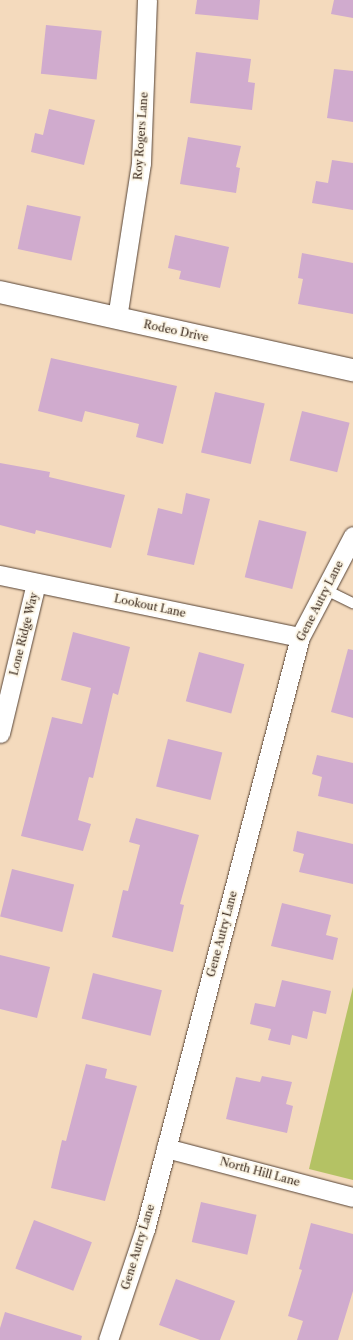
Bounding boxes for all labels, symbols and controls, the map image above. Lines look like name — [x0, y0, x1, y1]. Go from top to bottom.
street label: Roy Rogers Lane — [131, 91, 151, 181]
street label: Rodeo Drive — [142, 318, 210, 344]
street label: Gene Autry Lane — [294, 558, 346, 644]
street label: Lone Ridge Way — [7, 591, 41, 677]
street label: Lookout Lane — [113, 592, 187, 620]
street label: Gene Autry Lane — [204, 889, 240, 979]
street label: North Hill Lane — [219, 1155, 301, 1189]
street label: Gene Autry Lane — [119, 1202, 157, 1292]

